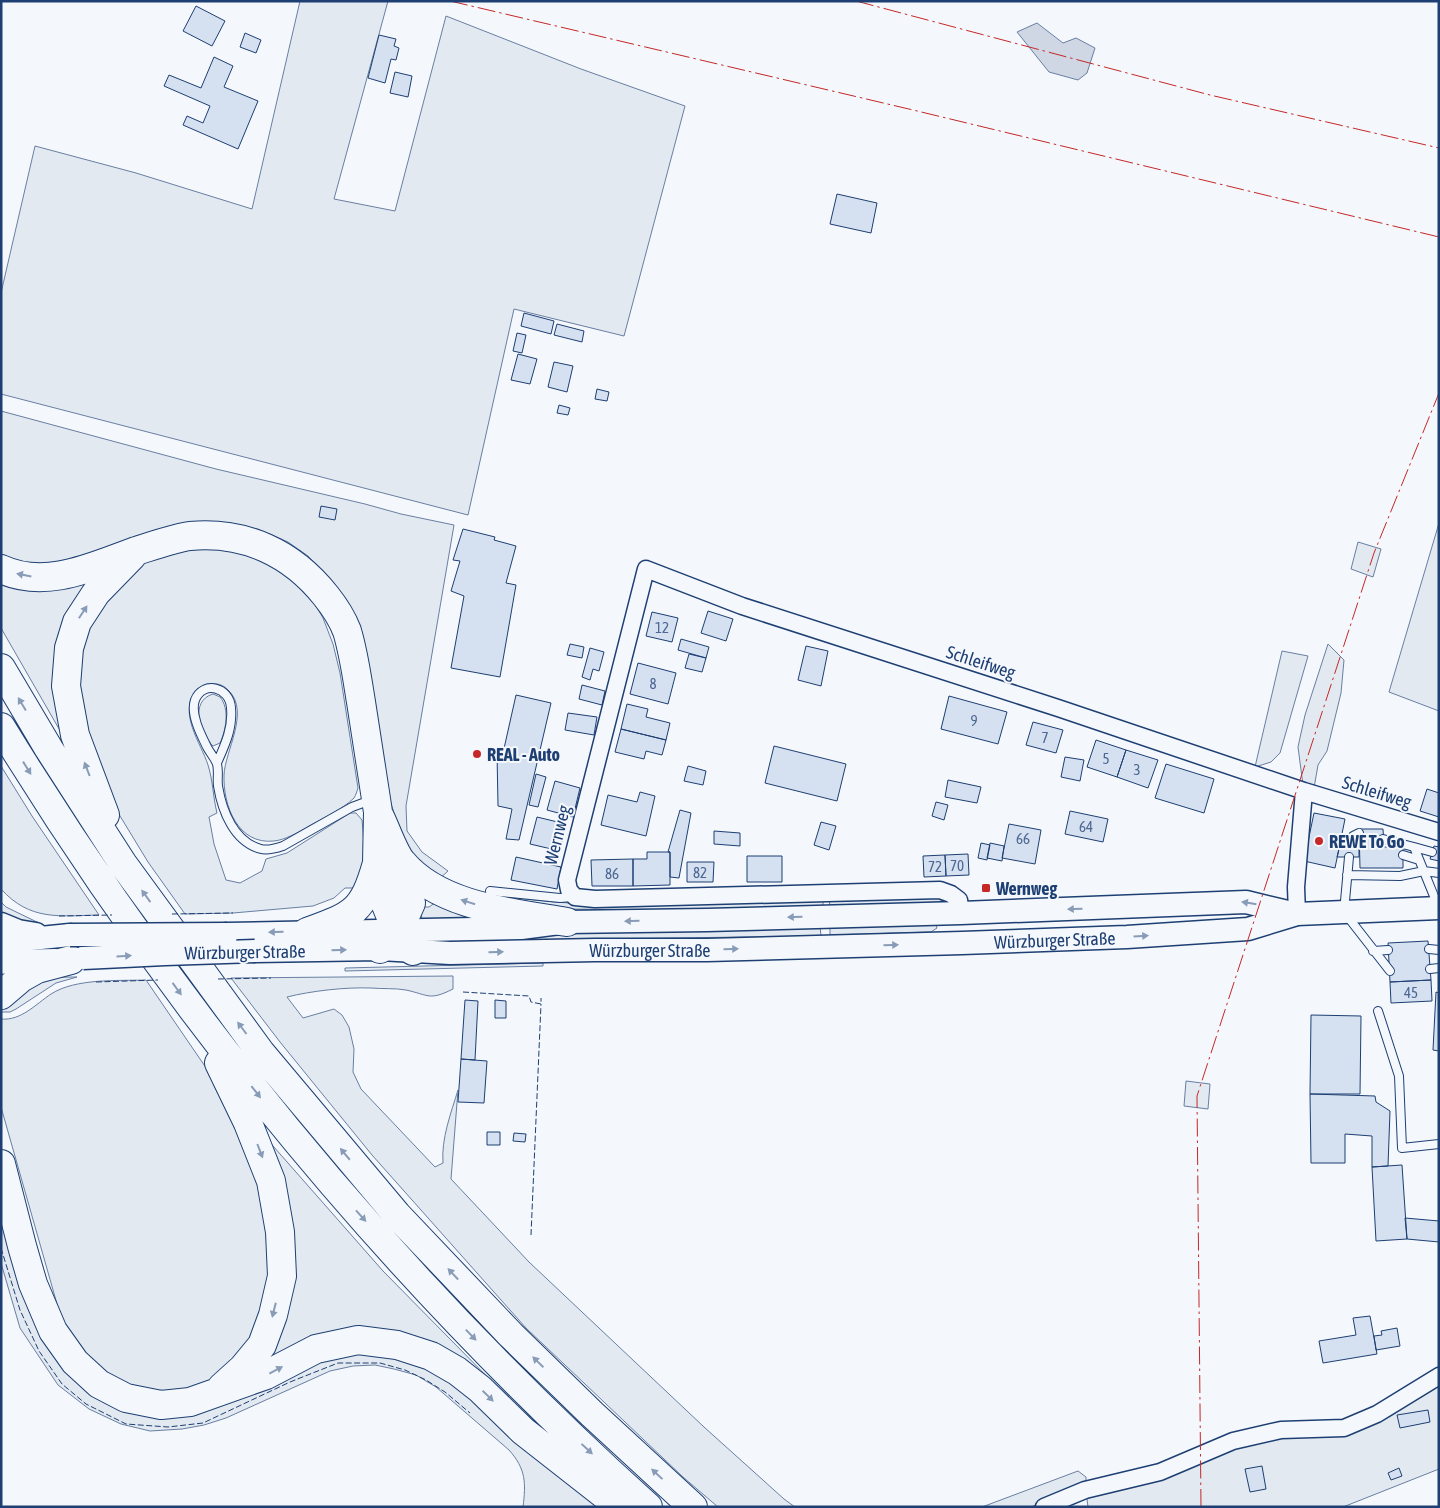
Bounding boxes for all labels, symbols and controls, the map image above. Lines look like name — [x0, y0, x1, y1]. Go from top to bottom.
one-way arrow — [16, 571, 32, 579]
one-way arrow — [78, 606, 88, 619]
house number: 12 — [655, 619, 669, 636]
street label: Schleifweg — [944, 641, 1018, 683]
house number: 8 — [649, 675, 657, 692]
one-way arrow — [18, 697, 27, 711]
house number: 9 — [970, 712, 978, 729]
house number: 7 — [1041, 729, 1049, 746]
place label: REAL - Auto — [487, 744, 560, 765]
marker: REAL - Auto — [471, 748, 483, 760]
house number: 5 — [1102, 750, 1110, 767]
one-way arrow — [83, 761, 91, 776]
house number: 3 — [1133, 761, 1141, 778]
one-way arrow — [22, 762, 31, 775]
street label: Schleifweg — [1340, 772, 1414, 813]
street label: Wernweg — [539, 803, 575, 867]
house number: 64 — [1079, 818, 1093, 835]
house number: 66 — [1016, 830, 1030, 847]
place label: REWE To Go — [1329, 831, 1405, 852]
marker: REWE To Go — [1313, 835, 1325, 847]
house number: 70 — [950, 857, 964, 874]
house number: 72 — [928, 858, 942, 875]
house number: 82 — [693, 864, 707, 881]
house number: 86 — [605, 865, 619, 882]
place label: Wernweg — [995, 878, 1057, 899]
marker: Wernweg — [980, 882, 992, 894]
one-way arrow — [141, 890, 152, 903]
one-way arrow — [460, 898, 475, 906]
one-way arrow — [1241, 899, 1257, 907]
one-way arrow — [1067, 905, 1083, 913]
one-way arrow — [787, 914, 803, 922]
one-way arrow — [624, 917, 640, 925]
street label: Würzburger Straße — [994, 927, 1116, 952]
one-way arrow — [267, 928, 283, 936]
one-way arrow — [1133, 931, 1149, 939]
street label: Würzburger Straße — [184, 940, 306, 964]
street label: Würzburger Straße — [589, 940, 711, 961]
one-way arrow — [883, 941, 899, 949]
one-way arrow — [724, 945, 740, 953]
one-way arrow — [331, 946, 347, 954]
one-way arrow — [489, 948, 505, 956]
one-way arrow — [116, 952, 132, 960]
one-way arrow — [172, 983, 182, 996]
house number: 45 — [1404, 984, 1418, 1001]
one-way arrow — [237, 1021, 247, 1035]
one-way arrow — [251, 1085, 261, 1099]
one-way arrow — [256, 1144, 264, 1159]
one-way arrow — [339, 1147, 350, 1160]
one-way arrow — [355, 1210, 366, 1223]
one-way arrow — [447, 1269, 459, 1281]
one-way arrow — [270, 1302, 278, 1317]
one-way arrow — [465, 1329, 477, 1341]
one-way arrow — [533, 1357, 545, 1369]
one-way arrow — [269, 1366, 283, 1374]
one-way arrow — [481, 1390, 493, 1402]
one-way arrow — [580, 1443, 592, 1455]
one-way arrow — [651, 1468, 663, 1480]

